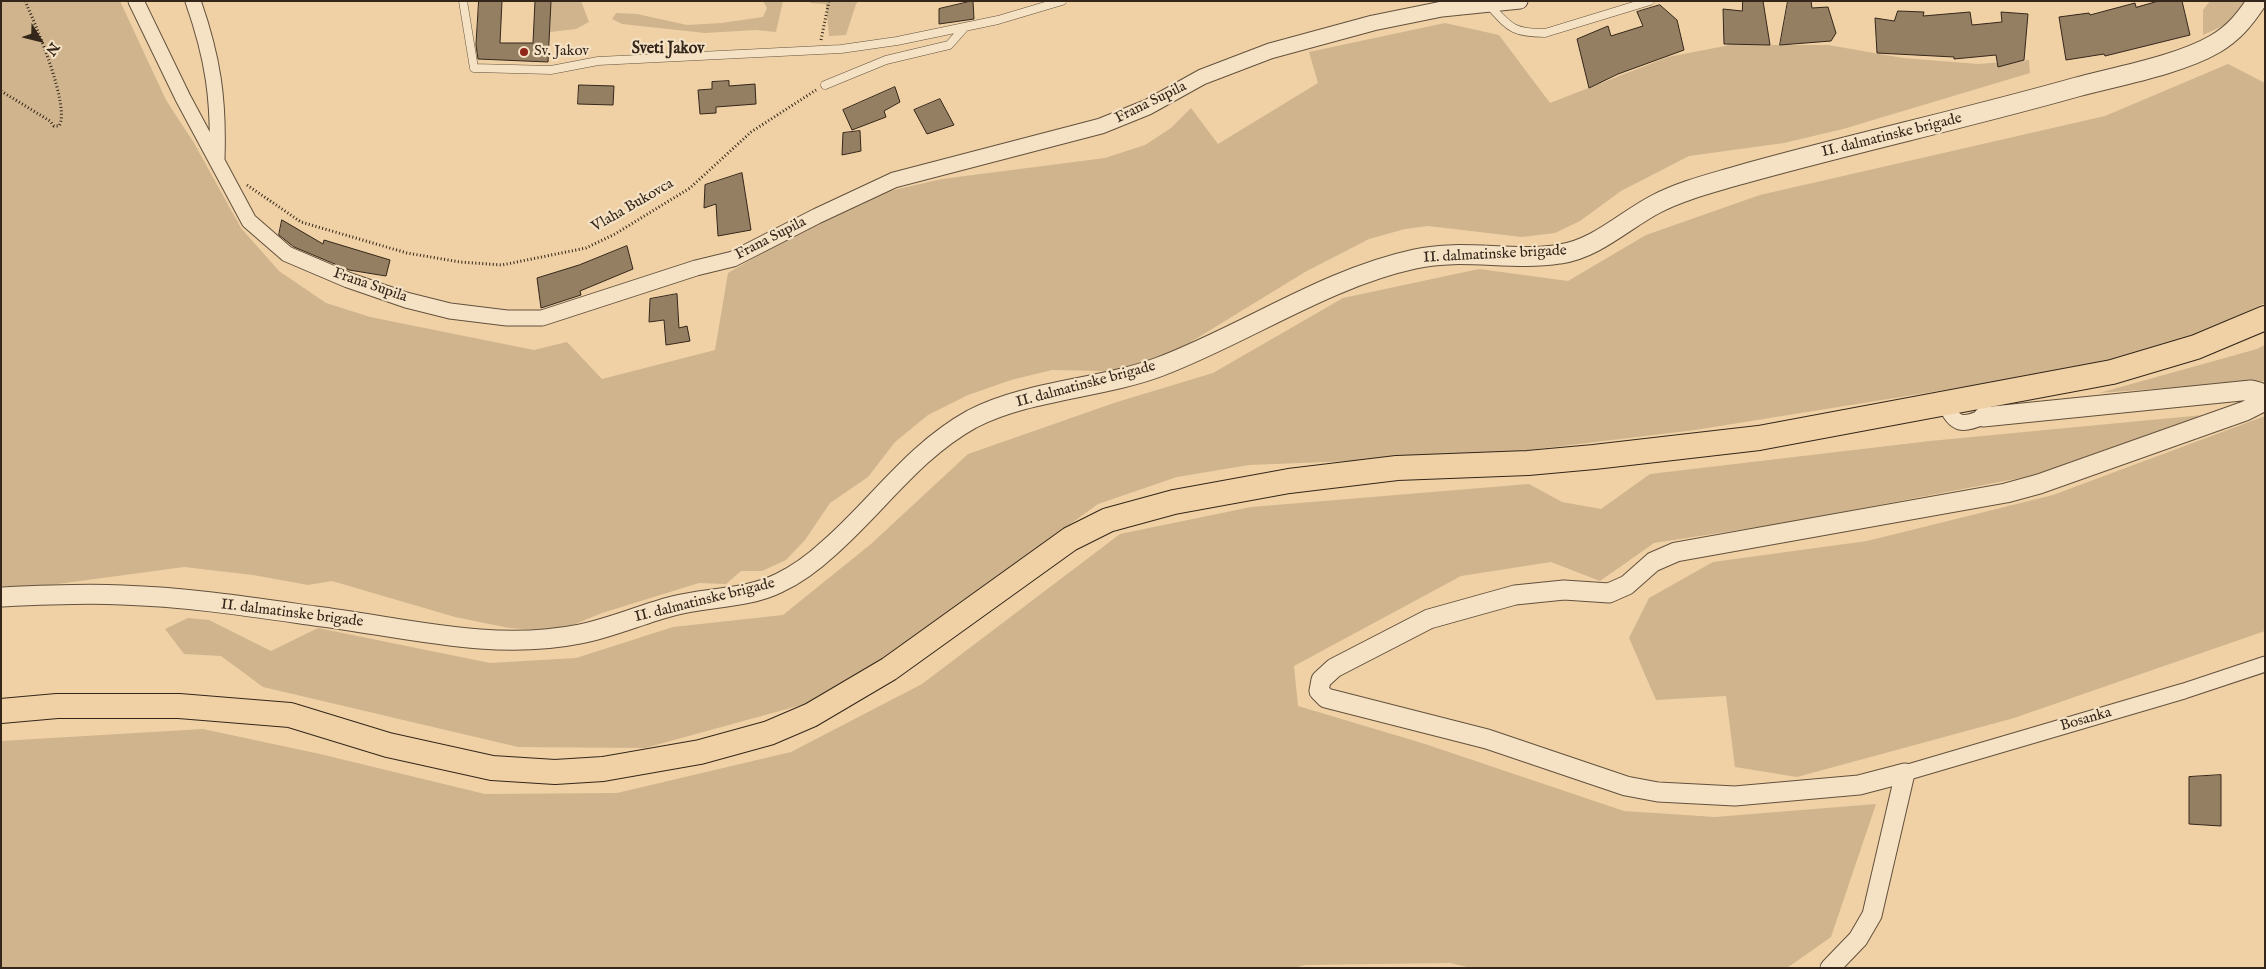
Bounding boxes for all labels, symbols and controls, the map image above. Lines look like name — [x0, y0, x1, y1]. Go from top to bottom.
north arrow — [15, 15, 65, 65]
text: N — [41, 39, 63, 59]
district label: Sveti Jakov — [632, 40, 704, 60]
place label: Sv. Jakov — [534, 43, 589, 61]
marker: Sv. Jakov — [518, 46, 530, 58]
street label: Frana Supila — [1112, 78, 1190, 128]
street label: II. dalmatinske brigade — [1820, 110, 1964, 162]
street label: Vlaha Bukovca — [589, 175, 677, 237]
street label: Frana Supila — [733, 213, 809, 265]
street label: II. dalmatinske brigade — [1423, 242, 1567, 268]
street label: Frana Supila — [331, 265, 409, 307]
street label: II. dalmatinske brigade — [1014, 358, 1158, 412]
street label: II. dalmatinske brigade — [633, 575, 777, 627]
street label: II. dalmatinske brigade — [220, 596, 364, 632]
street label: Bosanka — [2058, 704, 2114, 736]

